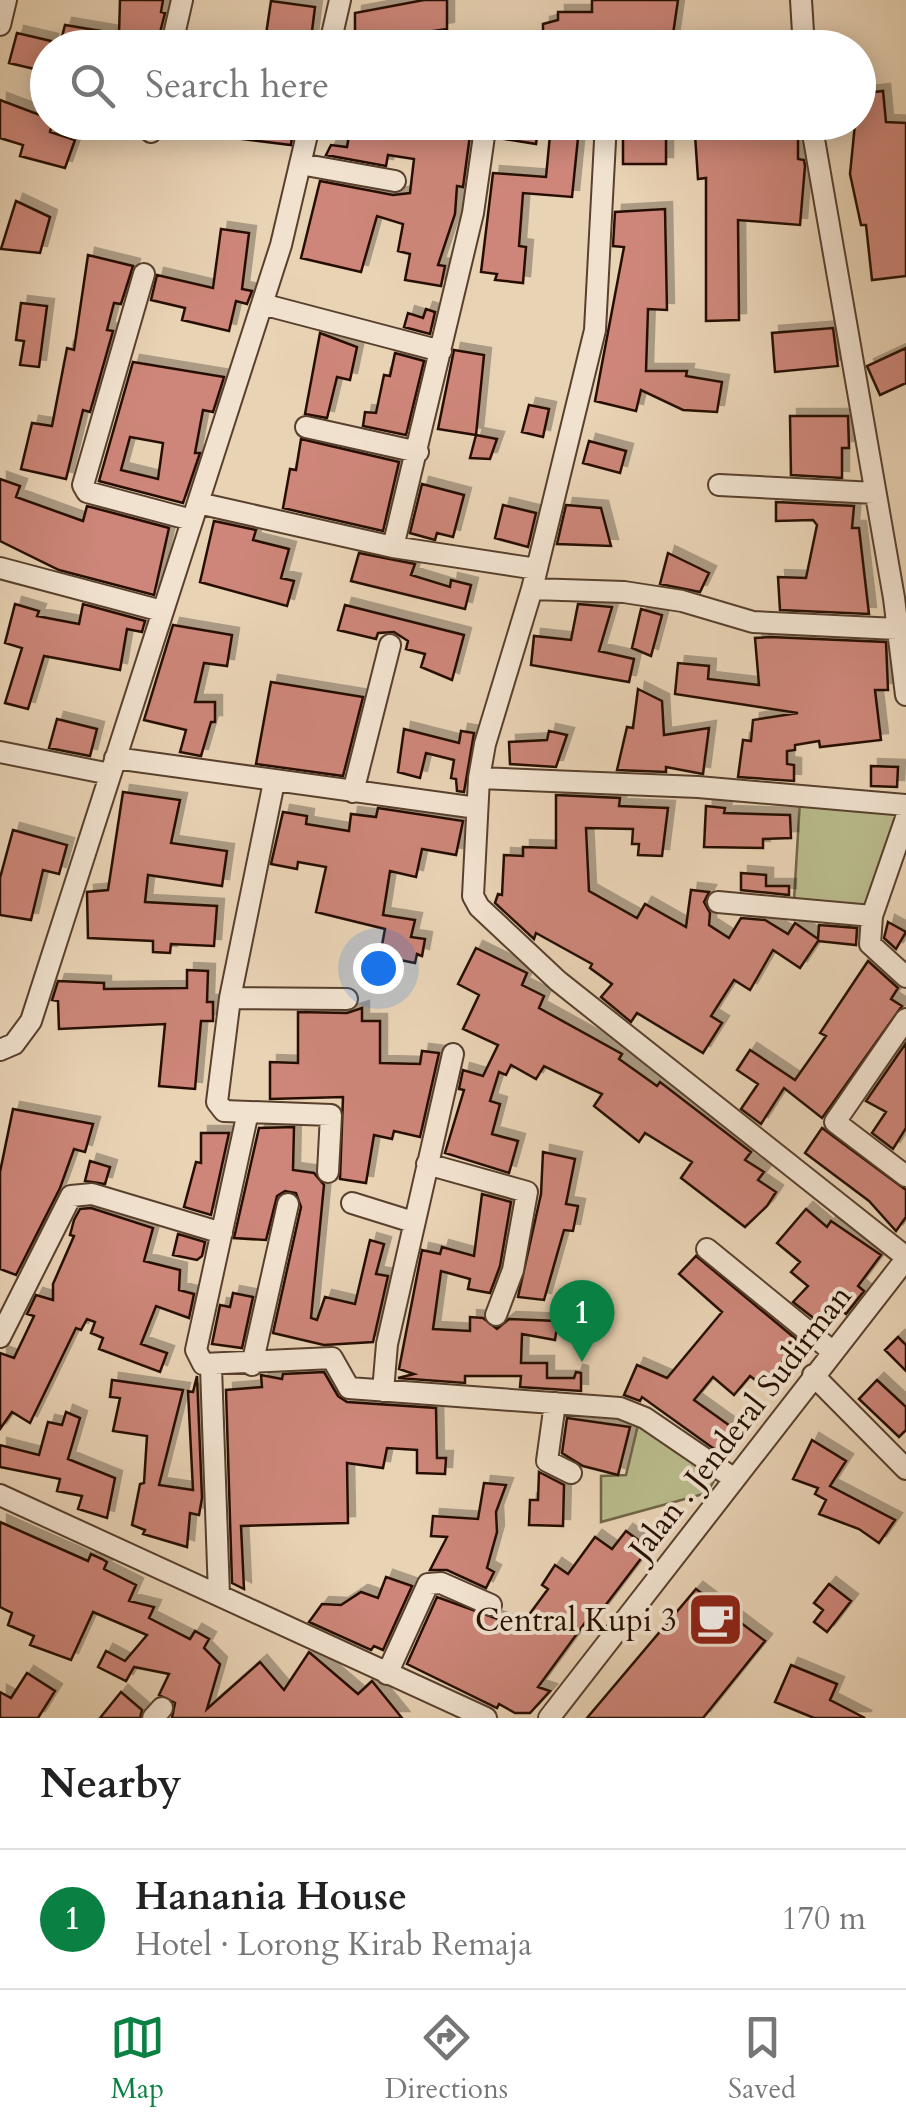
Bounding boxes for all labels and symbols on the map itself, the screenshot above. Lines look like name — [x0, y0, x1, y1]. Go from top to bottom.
your location — [353, 943, 404, 994]
street label: Jalan . Jenderal Sudirman — [617, 1276, 862, 1572]
pin: 1 — [550, 1280, 614, 1362]
cafe icon: Central Kupi 3 — [686, 1590, 746, 1650]
place label: Central Kupi 3 — [475, 1599, 677, 1643]

